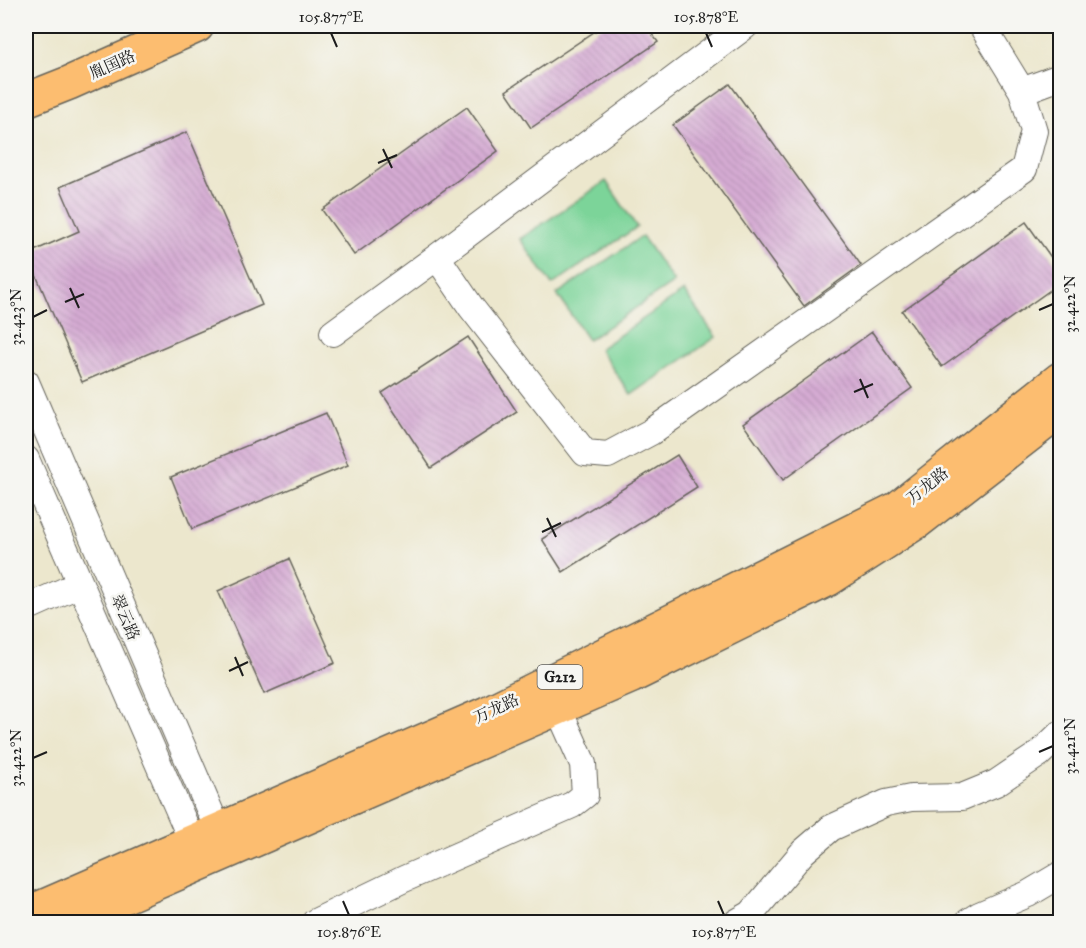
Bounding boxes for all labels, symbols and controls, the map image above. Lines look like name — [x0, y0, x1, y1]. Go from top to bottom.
text: 105.877°E — [299, 8, 363, 26]
text: 105.878°E — [674, 8, 738, 26]
street label: 胤国路 — [86, 46, 138, 83]
text: 32.422°N — [1061, 275, 1079, 333]
text: 32.423°N — [7, 288, 25, 345]
street label: 万龙路 — [903, 463, 952, 508]
street label: 翠云路 — [107, 591, 144, 643]
road number: G212 — [538, 665, 582, 689]
street label: 万龙路 — [470, 690, 522, 727]
text: 32.421°N — [1061, 717, 1079, 774]
text: 32.422°N — [7, 729, 25, 787]
text: 105.876°E — [317, 923, 381, 941]
text: 105.877°E — [692, 923, 756, 941]

